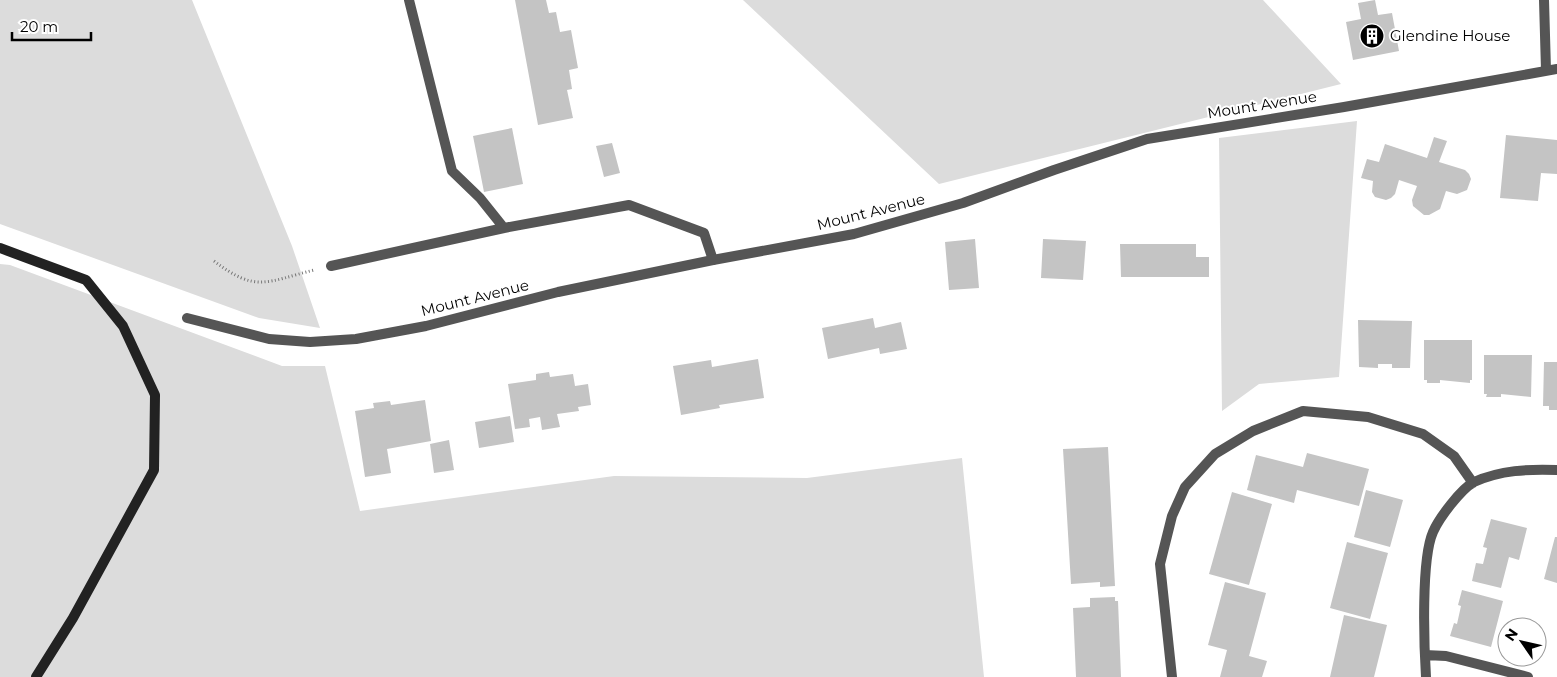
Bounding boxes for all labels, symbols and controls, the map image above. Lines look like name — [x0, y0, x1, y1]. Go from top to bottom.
scale bar — [12, 10, 91, 42]
text: 20 m — [20, 17, 58, 36]
building icon: Glendine House — [1359, 23, 1385, 49]
place label: Glendine House — [1390, 26, 1510, 45]
street label: Mount Avenue — [1206, 86, 1318, 123]
street label: Mount Avenue — [815, 189, 927, 234]
street label: Mount Avenue — [419, 275, 531, 320]
north arrow — [1497, 617, 1547, 667]
text: N — [1501, 625, 1522, 644]

